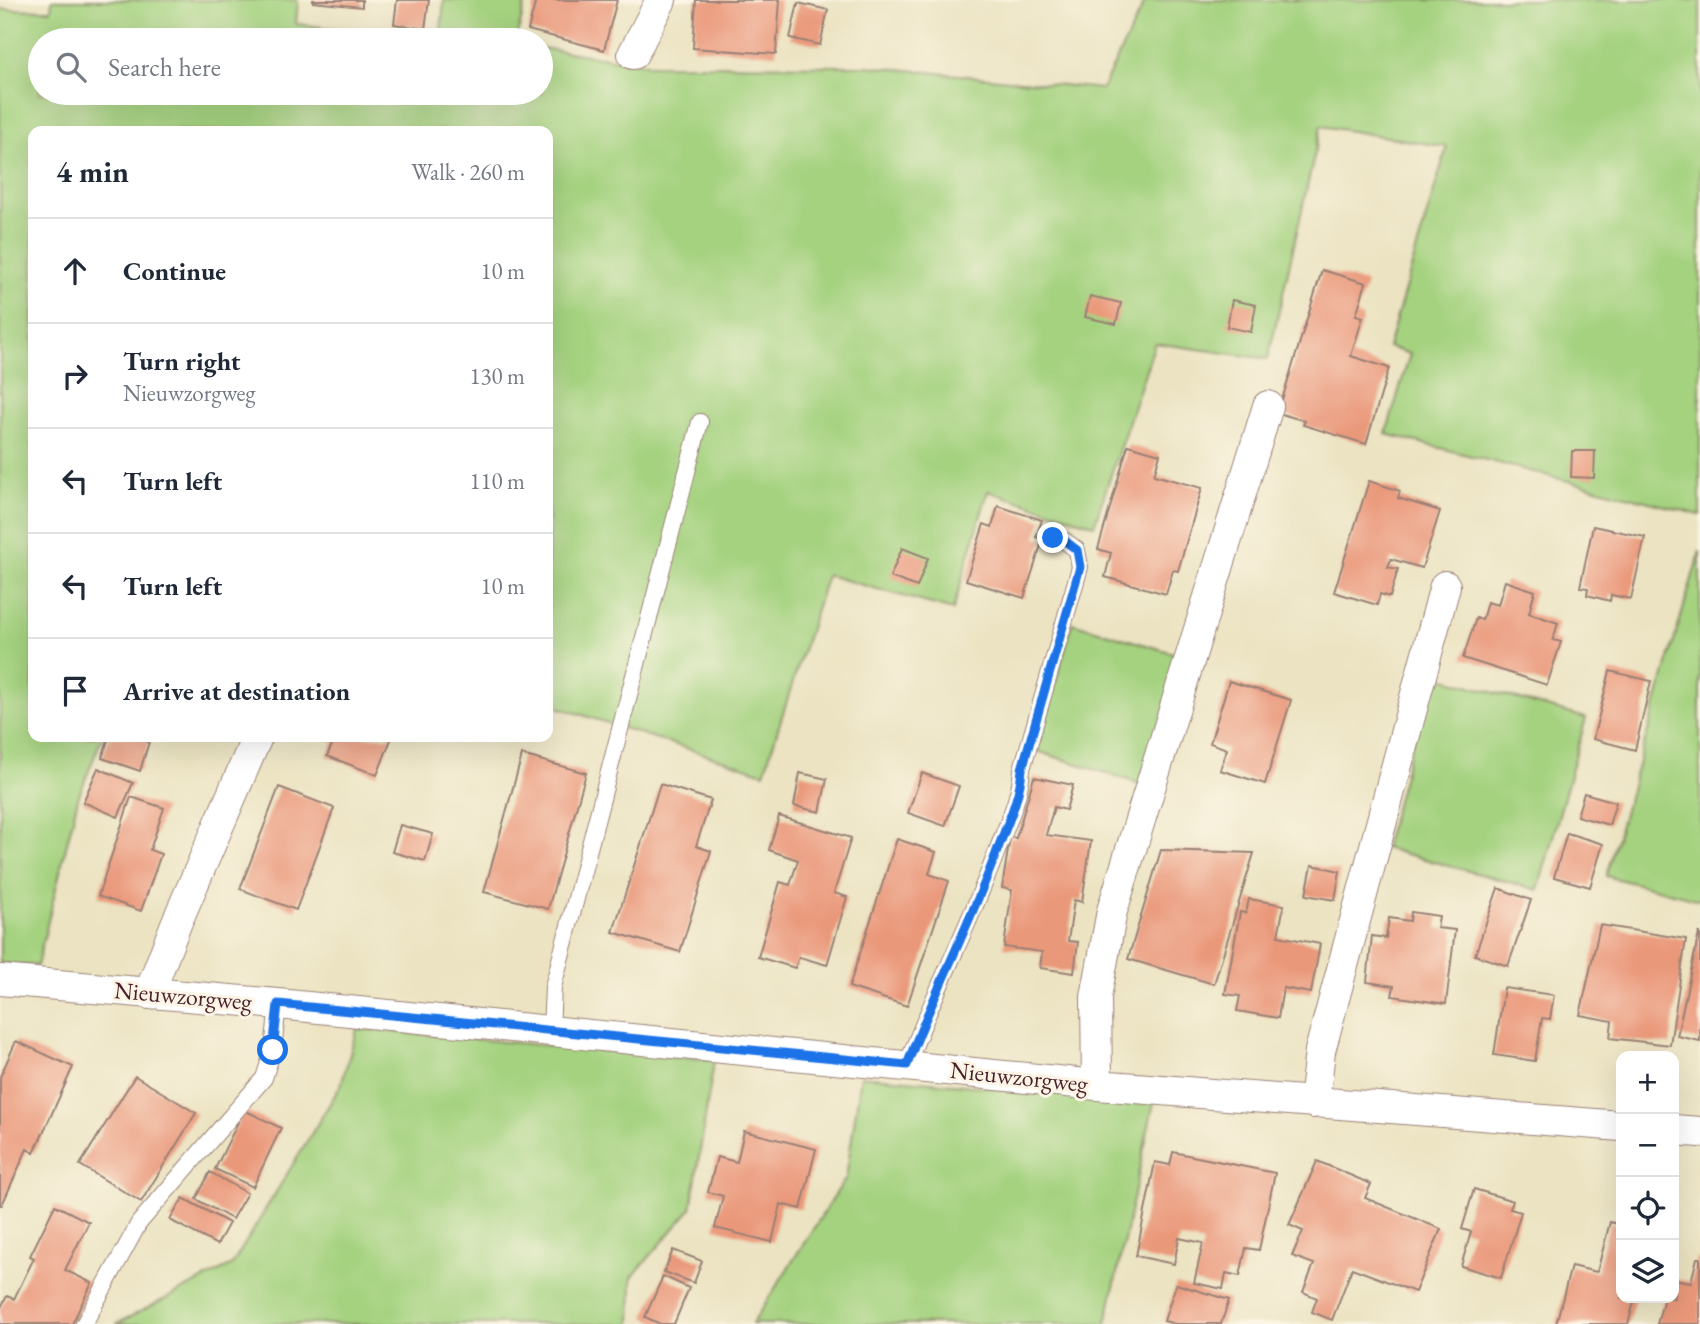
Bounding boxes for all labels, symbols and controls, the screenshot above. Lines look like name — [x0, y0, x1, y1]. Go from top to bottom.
search box — [28, 28, 553, 105]
icon: search — [52, 48, 90, 86]
text: Search here — [108, 50, 221, 84]
text: 4 min — [56, 152, 129, 191]
text: Walk · 260 m — [411, 157, 525, 187]
icon: ahead — [56, 252, 94, 290]
text: Continue — [123, 254, 226, 288]
text: 10 m — [480, 256, 525, 286]
text: Turn right — [123, 344, 241, 378]
icon: right — [56, 357, 94, 395]
text: 130 m — [469, 361, 525, 391]
text: Nieuwzorgweg — [123, 378, 256, 408]
icon: left — [56, 462, 94, 500]
text: Turn left — [123, 464, 222, 498]
text: 110 m — [469, 466, 525, 496]
route end — [1037, 522, 1068, 553]
icon: left — [56, 567, 94, 605]
text: Turn left — [123, 569, 222, 603]
text: 10 m — [480, 571, 525, 601]
icon: arrive — [56, 672, 94, 710]
text: Arrive at destination — [123, 674, 350, 708]
street label: Nieuwzorgweg — [113, 974, 254, 1017]
route start — [257, 1034, 288, 1065]
map controls — [1616, 1051, 1679, 1303]
button: + — [1616, 1051, 1679, 1114]
street label: Nieuwzorgweg — [949, 1054, 1090, 1099]
button: − — [1616, 1114, 1679, 1177]
button: locate — [1616, 1177, 1679, 1240]
button: layers — [1616, 1240, 1679, 1303]

